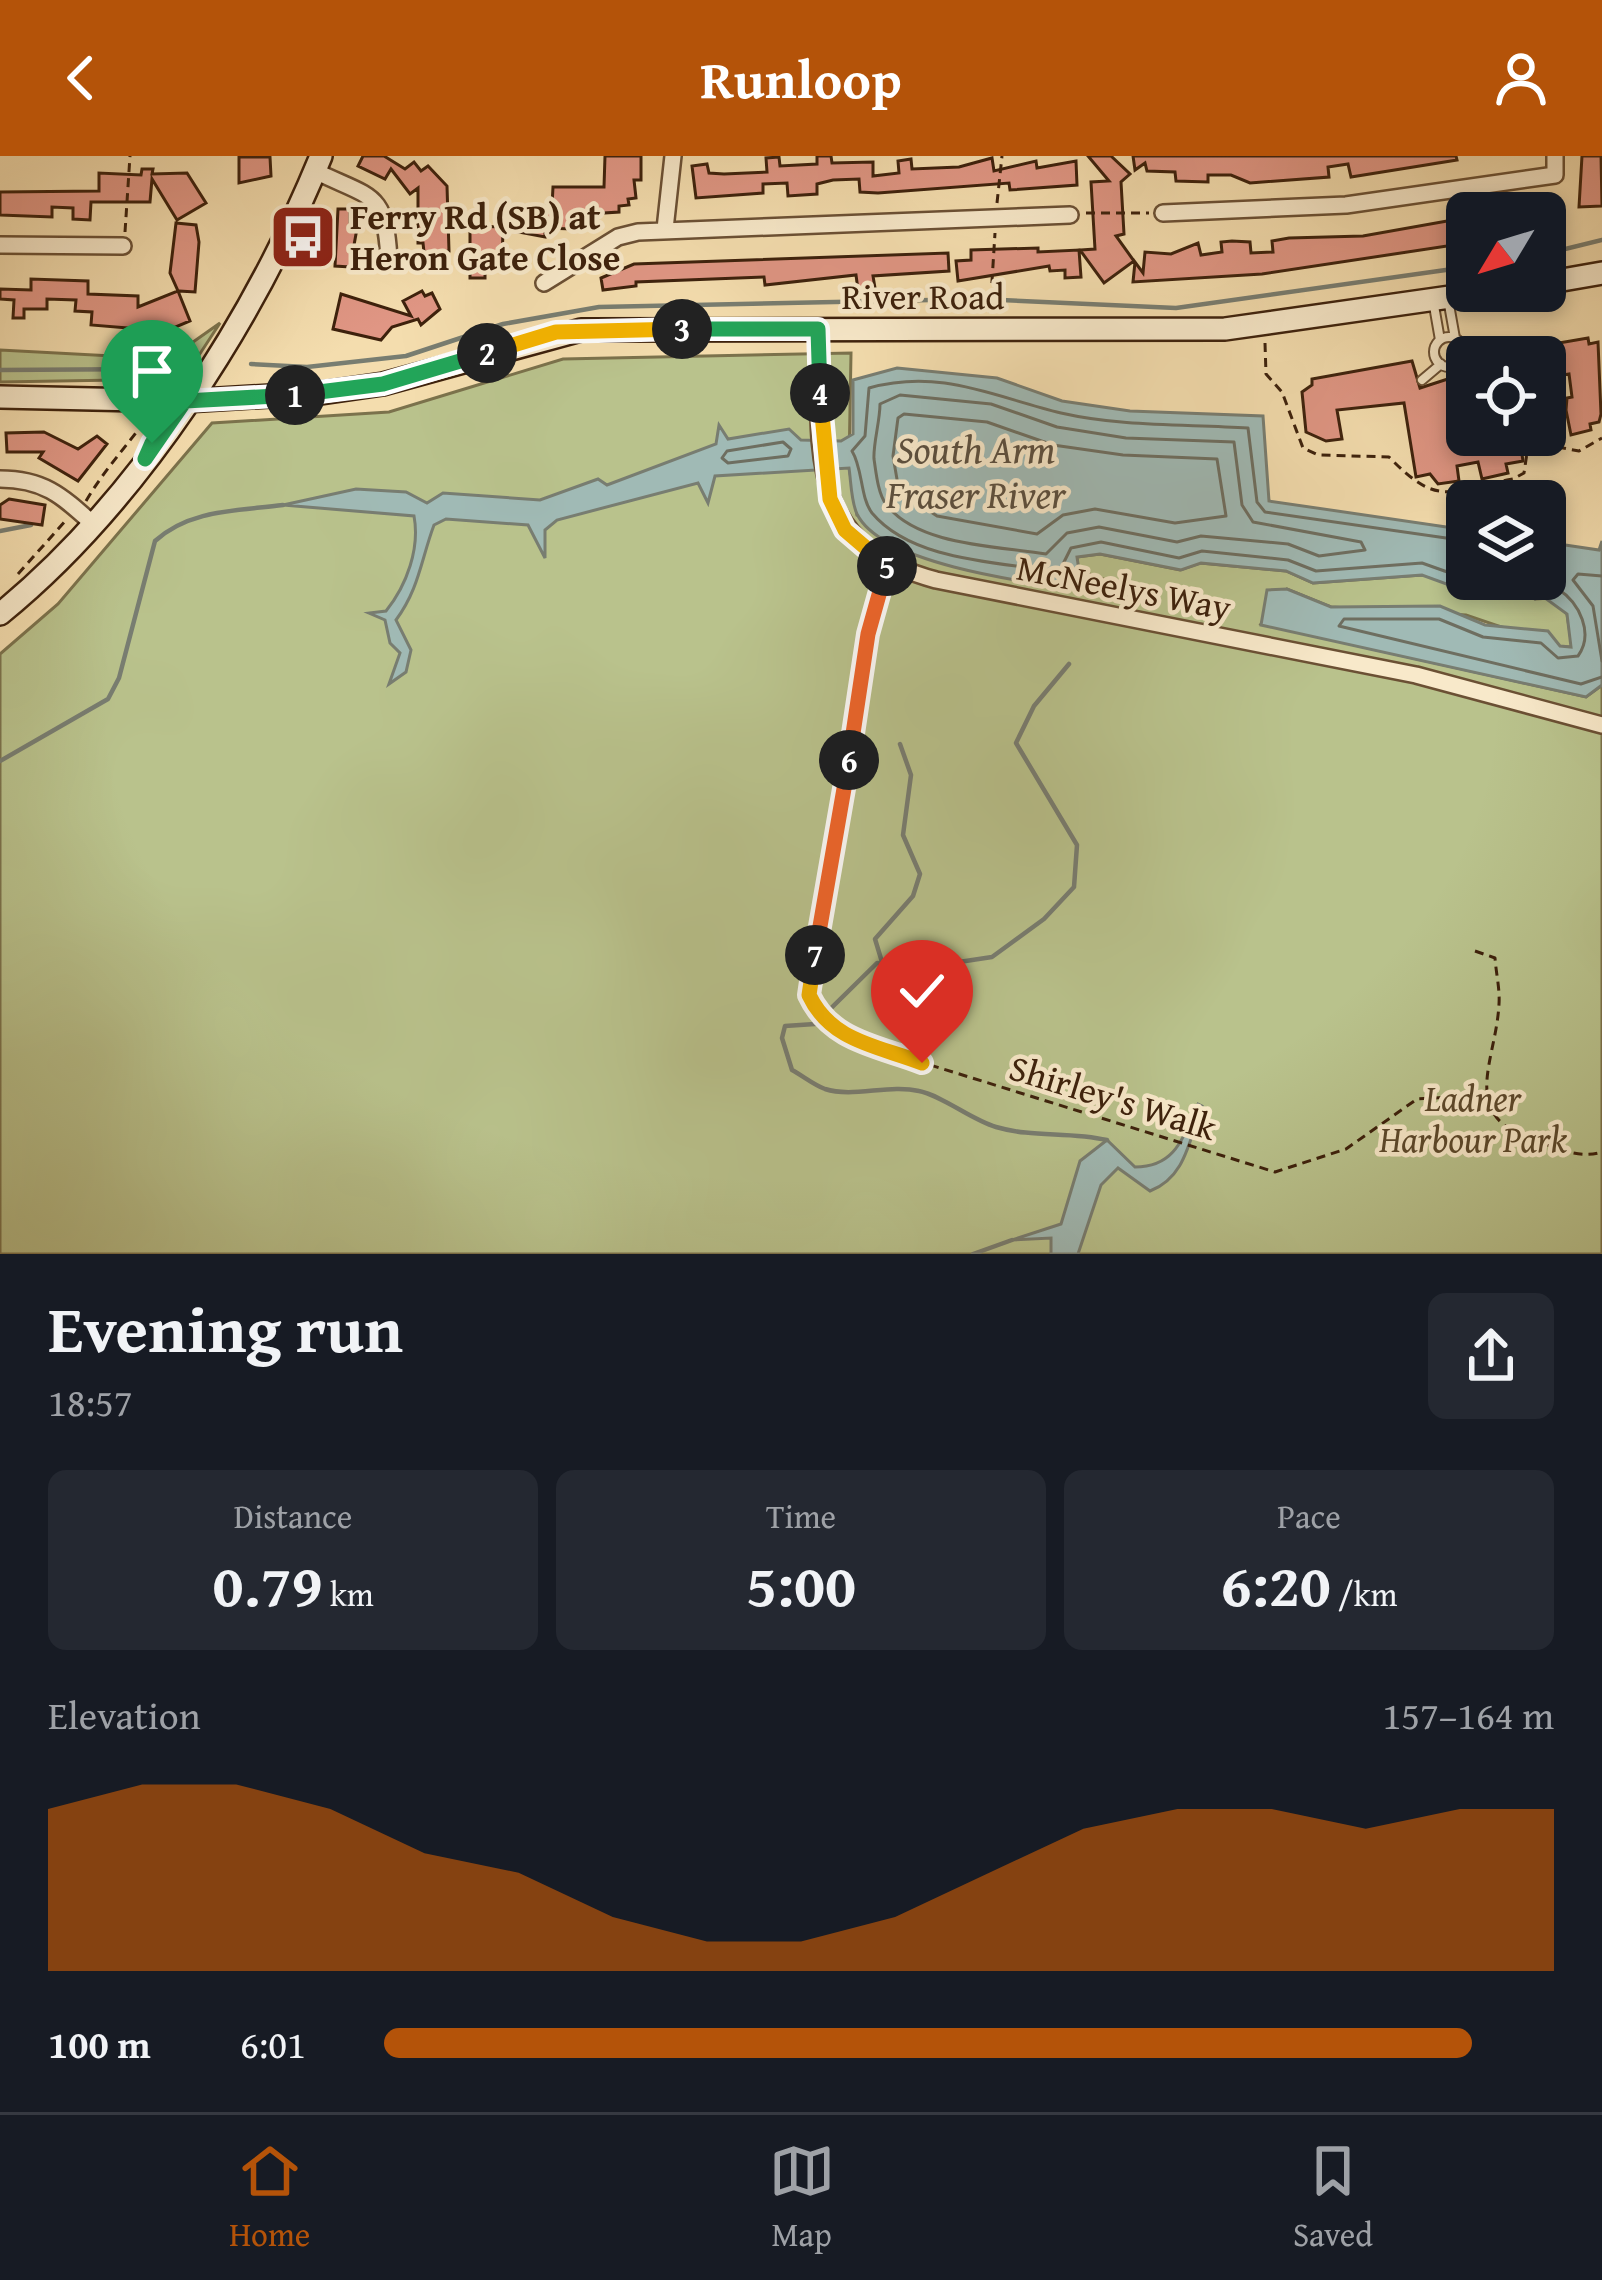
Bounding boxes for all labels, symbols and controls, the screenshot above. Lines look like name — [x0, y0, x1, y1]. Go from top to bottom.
text: Runloop — [700, 39, 902, 118]
icon: back — [48, 45, 114, 111]
icon: person — [1488, 45, 1554, 111]
place label: Ferry Rd (SB) at Heron Gate Close — [350, 189, 620, 283]
north arrow — [1446, 192, 1566, 312]
map controls — [1446, 192, 1566, 600]
bus stop icon: Ferry Rd (SB) at Heron Gate Close — [268, 202, 338, 272]
street label: River Road — [842, 269, 1004, 322]
pin: 3 — [652, 299, 712, 359]
text: 3 — [673, 305, 691, 353]
pin — [101, 320, 203, 443]
pin: 2 — [457, 323, 517, 383]
text: 2 — [478, 329, 496, 377]
button: locate — [1446, 336, 1566, 456]
icon: arrive — [119, 338, 185, 404]
pin: 4 — [790, 363, 850, 423]
pin: 1 — [265, 365, 325, 425]
text: 4 — [811, 369, 829, 417]
text: 1 — [286, 371, 304, 419]
water label: South Arm Fraser River — [885, 420, 1067, 522]
button: layers — [1446, 480, 1566, 600]
pin: 5 — [857, 536, 917, 596]
street label: McNeelys Way — [1012, 540, 1236, 633]
text: 5 — [878, 542, 896, 590]
pin: 6 — [819, 730, 879, 790]
text: 6 — [840, 736, 858, 784]
pin: 7 — [785, 925, 845, 985]
text: 7 — [806, 931, 824, 979]
pin — [871, 940, 973, 1063]
icon: check — [889, 958, 955, 1024]
street label: Shirley's Walk — [1003, 1040, 1224, 1153]
park label: Ladner Harbour Park — [1378, 1071, 1567, 1165]
text: Evening run — [48, 1279, 403, 1376]
button: share — [1428, 1293, 1554, 1419]
text: 18:57 — [48, 1373, 133, 1430]
text: Distance — [234, 1492, 352, 1540]
text: Time — [766, 1492, 836, 1540]
text: Pace — [1277, 1492, 1341, 1540]
text: 0.79 — [212, 1540, 323, 1628]
text: 5:00 — [746, 1540, 856, 1628]
text: 6:20 — [1221, 1540, 1331, 1628]
text: km — [323, 1570, 374, 1618]
text: /km — [1331, 1570, 1397, 1618]
text: Elevation — [48, 1686, 201, 1743]
text: 157–164 m — [1382, 1686, 1554, 1743]
text: 100 m — [48, 2015, 151, 2072]
text: 6:01 — [240, 2015, 306, 2072]
tab: Home — [229, 2138, 310, 2258]
tab: Map — [769, 2138, 835, 2258]
tab: Saved — [1293, 2138, 1373, 2258]

